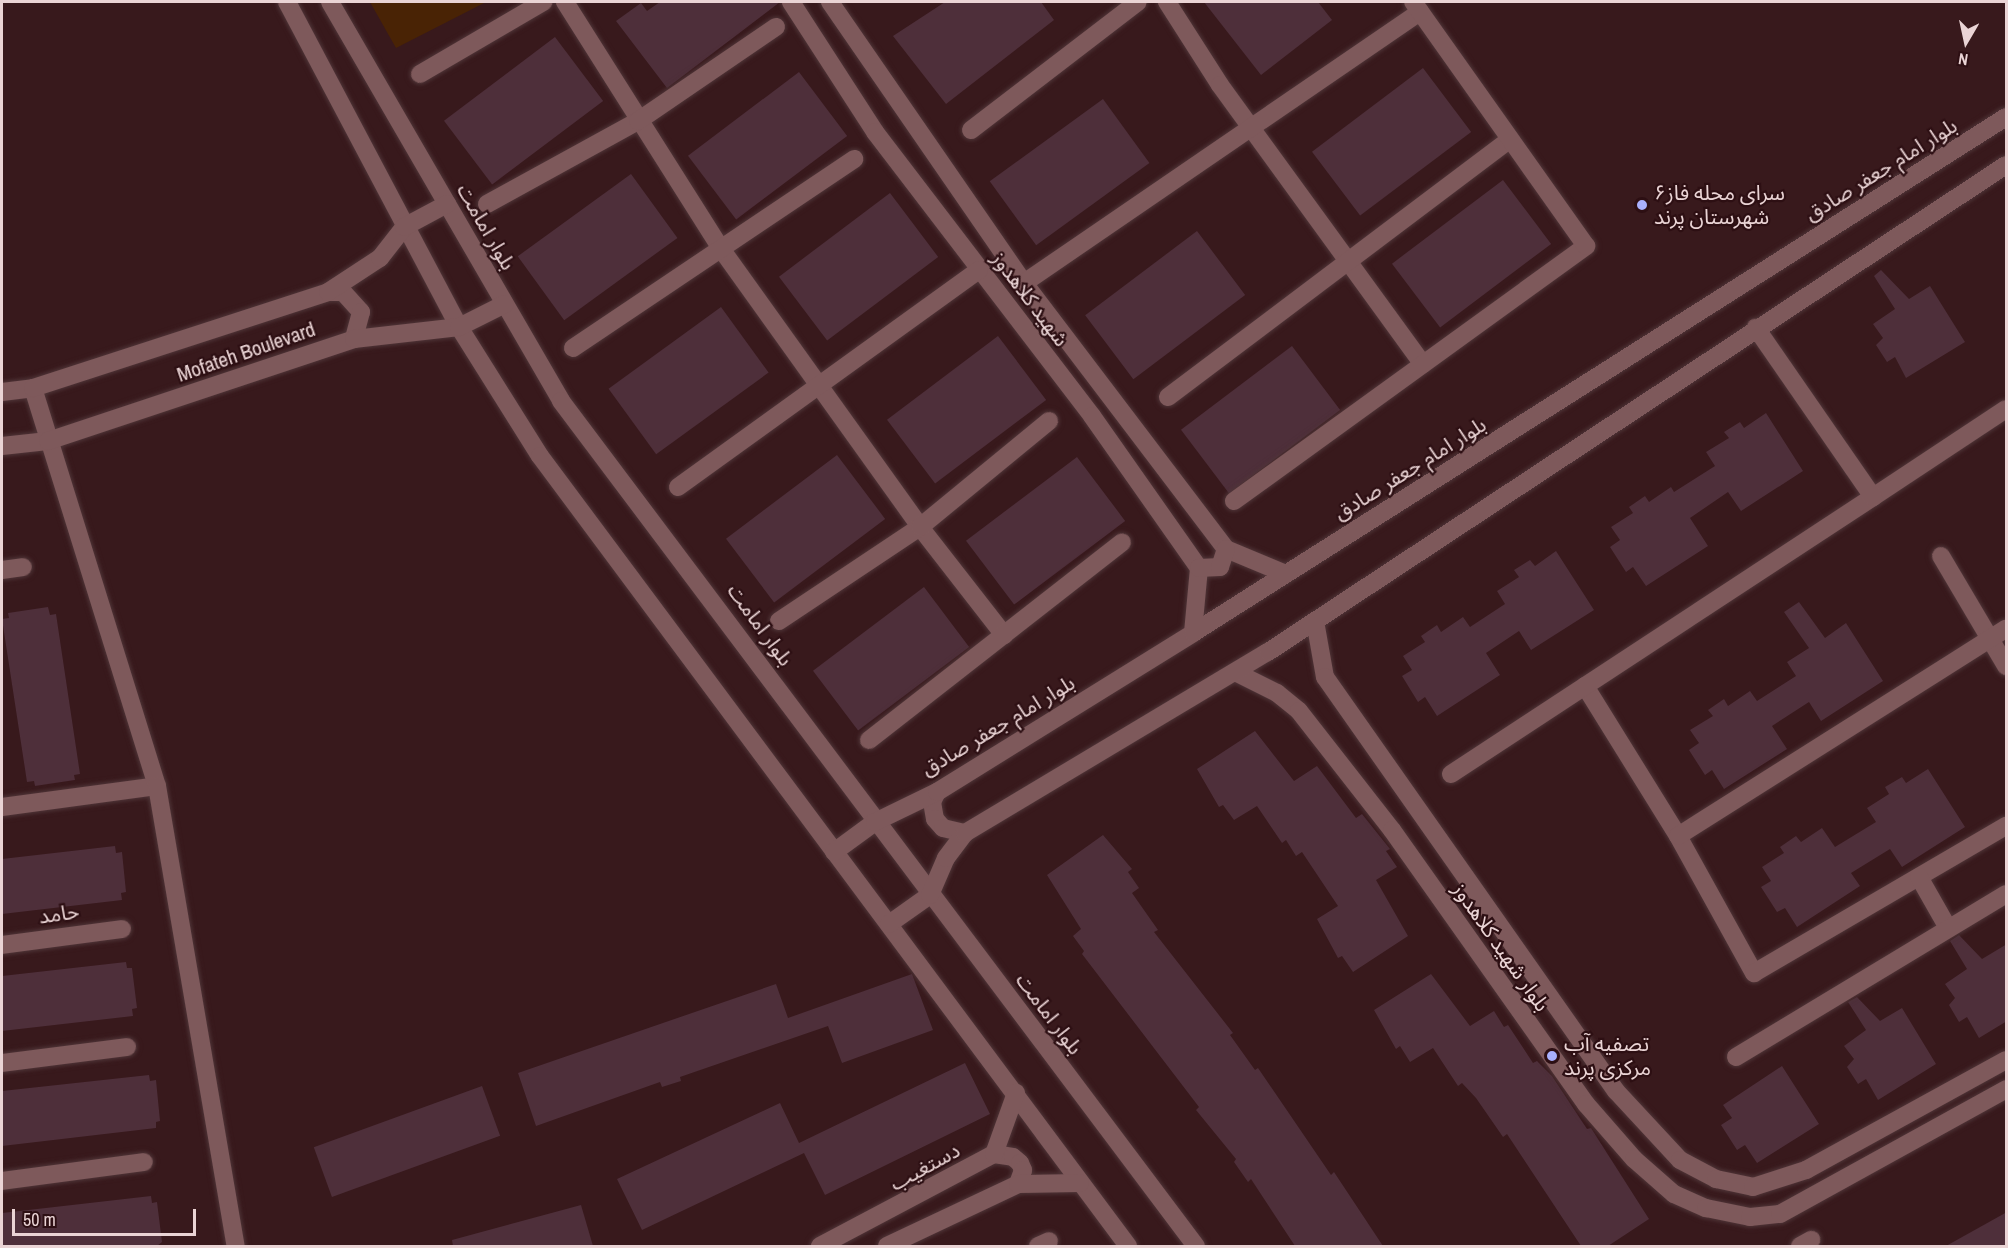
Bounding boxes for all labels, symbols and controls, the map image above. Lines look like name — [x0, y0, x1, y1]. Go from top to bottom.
north arrow — [1936, 12, 1996, 72]
text: N — [1957, 48, 1970, 71]
street label: بلوار امام جعفر صادق — [1800, 113, 1962, 227]
street label: بلوار امامت — [451, 179, 521, 275]
place label: سرای محله فاز۶ شهرستان پرند — [1654, 180, 1785, 230]
marker: سرای محله فاز۶ شهرستان پرند — [1635, 198, 1649, 212]
street label: شهید کلاهدوز — [986, 247, 1074, 351]
street label: Mofateh Boulevard — [174, 317, 318, 387]
street label: بلوار امام جعفر صادق — [1329, 412, 1491, 526]
street label: بلوار امامت — [722, 579, 798, 671]
street label: بلوار امام جعفر صادق — [917, 670, 1079, 782]
street label: بلوار شهید کلاهدوز — [1447, 878, 1555, 1016]
street label: حامد — [37, 899, 81, 929]
street label: بلوار امامت — [1010, 968, 1088, 1060]
place label: تصفیه آب مرکزی پرند — [1564, 1031, 1651, 1081]
marker: تصفیه آب مرکزی پرند — [1545, 1049, 1559, 1063]
street label: دستغیب — [886, 1138, 964, 1196]
scale bar — [15, 1197, 200, 1235]
text: 50 m — [23, 1207, 56, 1232]

